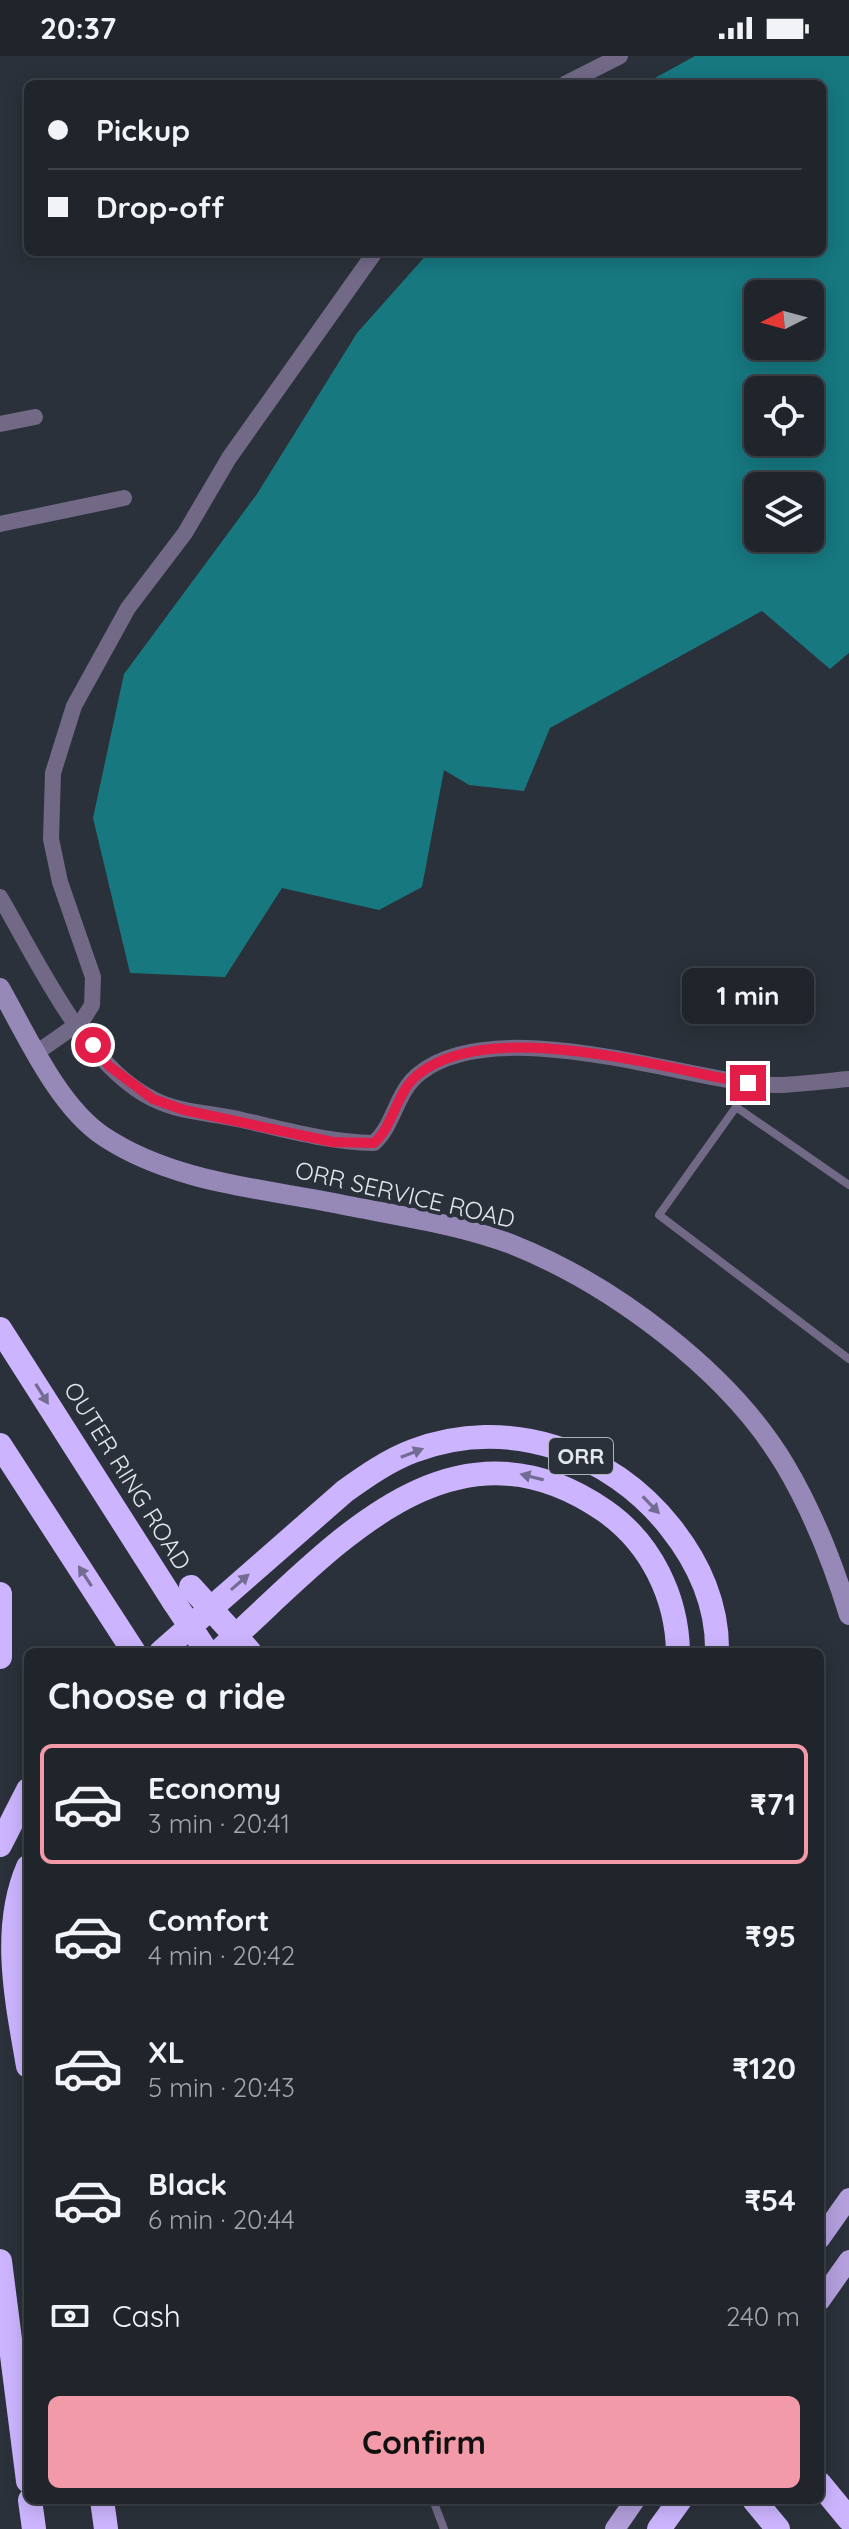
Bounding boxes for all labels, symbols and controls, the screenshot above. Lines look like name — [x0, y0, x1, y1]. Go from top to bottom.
text: 20:37 — [40, 9, 116, 47]
text: Pickup — [96, 111, 190, 149]
text: Drop-off — [96, 188, 224, 226]
north arrow — [744, 280, 824, 360]
map controls — [744, 280, 824, 552]
button: locate — [744, 376, 824, 456]
button: layers — [744, 472, 824, 552]
callout: 1 min — [682, 967, 814, 1023]
text: 1 min — [717, 979, 780, 1012]
route start — [75, 1027, 111, 1063]
route end — [730, 1065, 766, 1101]
street label: ORR SERVICE ROAD — [292, 1154, 518, 1234]
street label: OUTER RING ROAD — [58, 1376, 198, 1575]
one-way arrow — [34, 1384, 49, 1405]
road number: ORR — [549, 1438, 613, 1474]
one-way arrow — [400, 1446, 424, 1459]
one-way arrow — [520, 1471, 545, 1483]
one-way arrow — [642, 1496, 660, 1515]
one-way arrow — [77, 1565, 92, 1586]
one-way arrow — [230, 1574, 250, 1591]
text: Choose a ride — [48, 1673, 286, 1718]
icon: car — [52, 1768, 124, 1840]
text: Economy — [148, 1769, 281, 1807]
text: ₹71 — [750, 1785, 796, 1823]
text: 3 min · 20:41 — [148, 1807, 290, 1840]
icon: car — [52, 1900, 124, 1972]
text: Comfort — [148, 1901, 269, 1939]
text: ₹95 — [745, 1917, 796, 1955]
text: 4 min · 20:42 — [148, 1939, 295, 1972]
icon: car — [52, 2032, 124, 2104]
text: XL — [148, 2033, 185, 2071]
text: ₹120 — [732, 2049, 796, 2087]
text: 5 min · 20:43 — [148, 2071, 295, 2104]
icon: car — [52, 2164, 124, 2236]
text: Black — [148, 2165, 227, 2203]
text: ₹54 — [744, 2181, 796, 2219]
text: 6 min · 20:44 — [148, 2203, 295, 2236]
icon: cash — [48, 2294, 92, 2338]
text: Cash — [112, 2297, 181, 2335]
text: 240 m — [726, 2300, 800, 2333]
button: Confirm — [48, 2396, 800, 2488]

